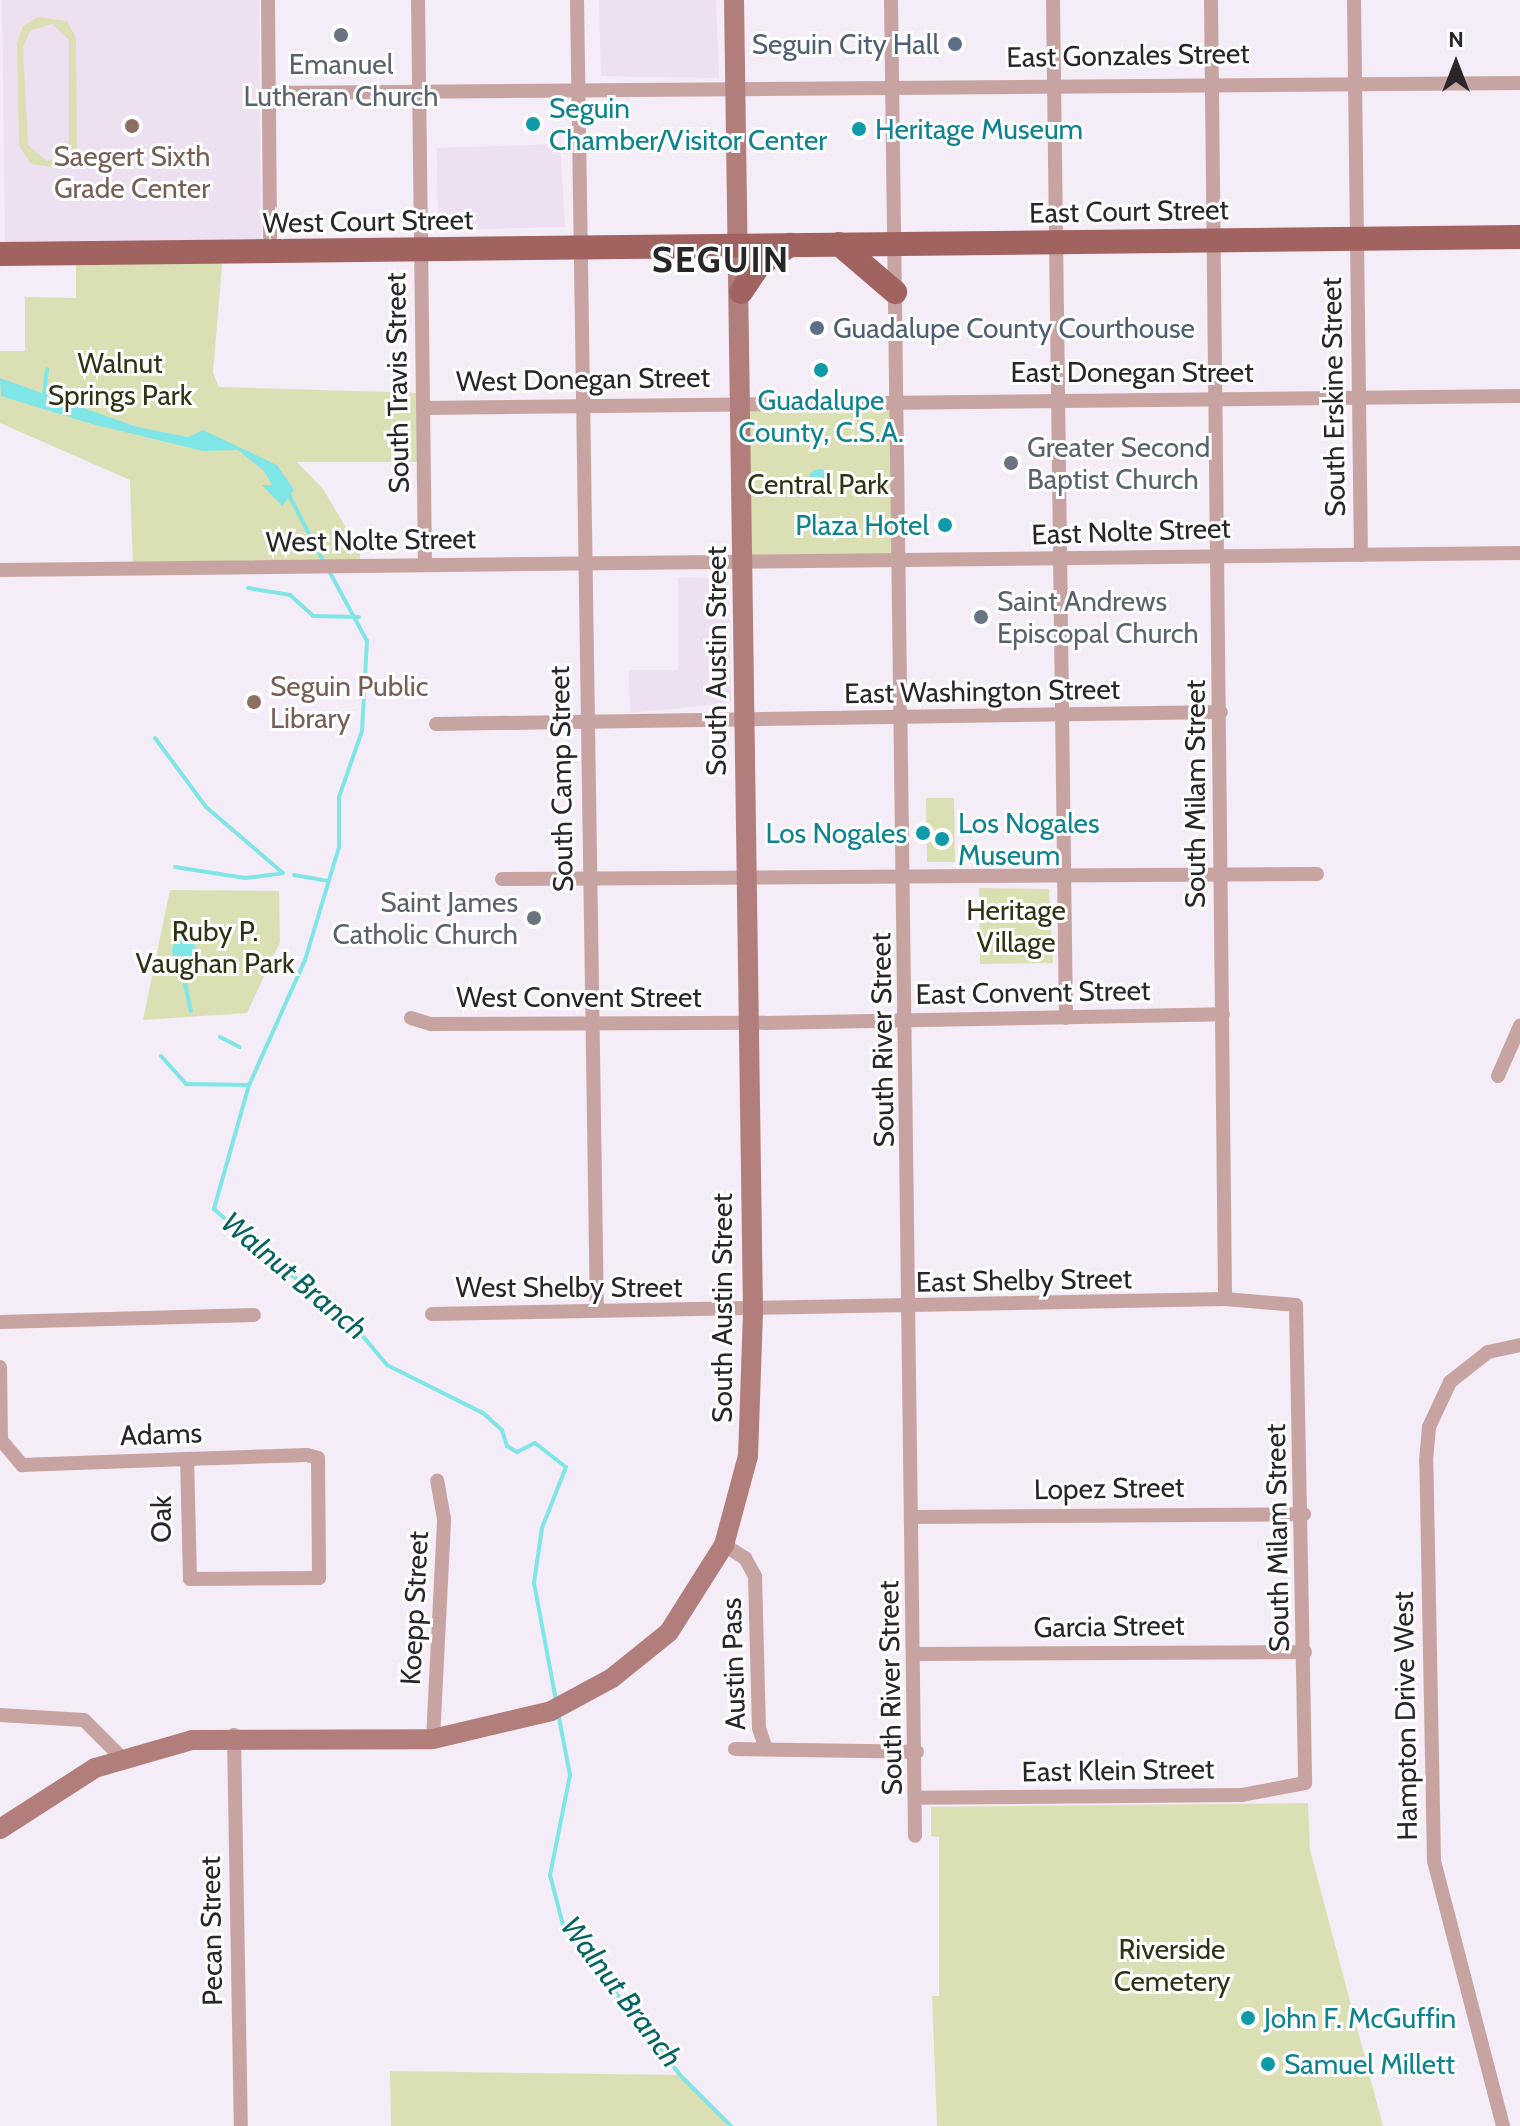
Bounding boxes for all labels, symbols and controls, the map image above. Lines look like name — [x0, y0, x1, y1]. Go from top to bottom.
north arrow — [1416, 24, 1496, 104]
marker: Emanuel Lutheran Church — [332, 26, 350, 44]
text: N — [1448, 26, 1464, 53]
place label: Seguin City Hall — [752, 27, 939, 61]
marker: Seguin City Hall — [946, 35, 964, 53]
street label: East Gonzales Street — [1006, 36, 1250, 74]
place label: Emanuel Lutheran Church — [244, 47, 438, 113]
place label: Seguin Chamber/Visitor Center — [549, 91, 827, 157]
place label: Heritage Museum — [875, 112, 1083, 146]
marker: Seguin Chamber/Visitor Center — [524, 115, 542, 133]
marker: Saegert Sixth Grade Center — [123, 117, 141, 135]
marker: Heritage Museum — [850, 120, 868, 138]
place label: Saegert Sixth Grade Center — [54, 139, 210, 205]
street label: East Court Street — [1029, 192, 1229, 230]
street label: West Court Street — [262, 202, 474, 240]
district label: SEGUIN — [652, 238, 790, 282]
street label: South Travis Street — [378, 272, 416, 494]
street label: South Erskine Street — [1314, 277, 1352, 517]
place label: Guadalupe County Courthouse — [833, 311, 1195, 345]
marker: Guadalupe County Courthouse — [808, 319, 826, 337]
park label: Walnut Springs Park — [48, 346, 192, 412]
street label: East Donegan Street — [1010, 355, 1254, 389]
street label: West Donegan Street — [456, 360, 710, 398]
marker: Guadalupe County, C.S.A. — [812, 361, 830, 379]
place label: Guadalupe County, C.S.A. — [738, 383, 904, 449]
place label: Greater Second Baptist Church — [1027, 430, 1210, 496]
marker: Greater Second Baptist Church — [1002, 454, 1020, 472]
park label: Central Park — [747, 467, 889, 501]
place label: Plaza Hotel — [795, 508, 929, 542]
street label: East Nolte Street — [1031, 511, 1231, 551]
marker: Plaza Hotel — [936, 516, 954, 534]
street label: West Nolte Street — [266, 521, 476, 559]
street label: South Austin Street — [699, 546, 733, 776]
place label: Saint Andrews Episcopal Church — [997, 584, 1199, 650]
marker: Saint Andrews Episcopal Church — [972, 608, 990, 626]
street label: South Camp Street — [542, 666, 580, 892]
place label: Seguin Public Library — [270, 669, 429, 735]
street label: East Washington Street — [844, 672, 1120, 710]
street label: South Milam Street — [1178, 680, 1212, 908]
marker: Seguin Public Library — [245, 693, 263, 711]
place label: Los Nogales Museum — [958, 806, 1100, 872]
place label: Los Nogales — [765, 816, 907, 850]
marker: Los Nogales — [914, 824, 932, 842]
marker: Los Nogales Museum — [933, 830, 951, 848]
place label: Saint James Catholic Church — [333, 885, 518, 951]
park label: Heritage Village — [966, 893, 1066, 959]
marker: Saint James Catholic Church — [525, 909, 543, 927]
park label: Ruby P. Vaughan Park — [135, 914, 295, 980]
street label: South River Street — [863, 932, 901, 1148]
street label: East Convent Street — [915, 973, 1151, 1011]
street label: West Convent Street — [456, 980, 702, 1014]
street label: South Austin Street — [705, 1193, 739, 1423]
water label: Walnut Branch — [214, 1205, 374, 1347]
street label: East Shelby Street — [916, 1261, 1132, 1299]
street label: West Shelby Street — [456, 1270, 682, 1304]
street label: Adams — [119, 1416, 203, 1452]
street label: South Milam Street — [1258, 1423, 1296, 1653]
street label: Lopez Street — [1033, 1470, 1185, 1506]
street label: Oak — [144, 1495, 178, 1543]
street label: Koepp Street — [393, 1530, 435, 1686]
street label: South River Street — [871, 1580, 909, 1796]
street label: Hampton Drive West — [1386, 1591, 1424, 1841]
street label: Austin Pass — [714, 1597, 752, 1731]
street label: Garcia Street — [1033, 1608, 1185, 1644]
street label: East Klein Street — [1021, 1752, 1215, 1788]
street label: Pecan Street — [193, 1856, 229, 2006]
water label: Walnut Branch — [553, 1910, 689, 2074]
park label: Riverside Cemetery — [1114, 1932, 1230, 1998]
place label: John F. McGuffin — [1264, 2001, 1456, 2035]
marker: John F. McGuffin — [1239, 2009, 1257, 2027]
place label: Samuel Millett — [1284, 2047, 1455, 2081]
marker: Samuel Millett — [1259, 2055, 1277, 2073]

